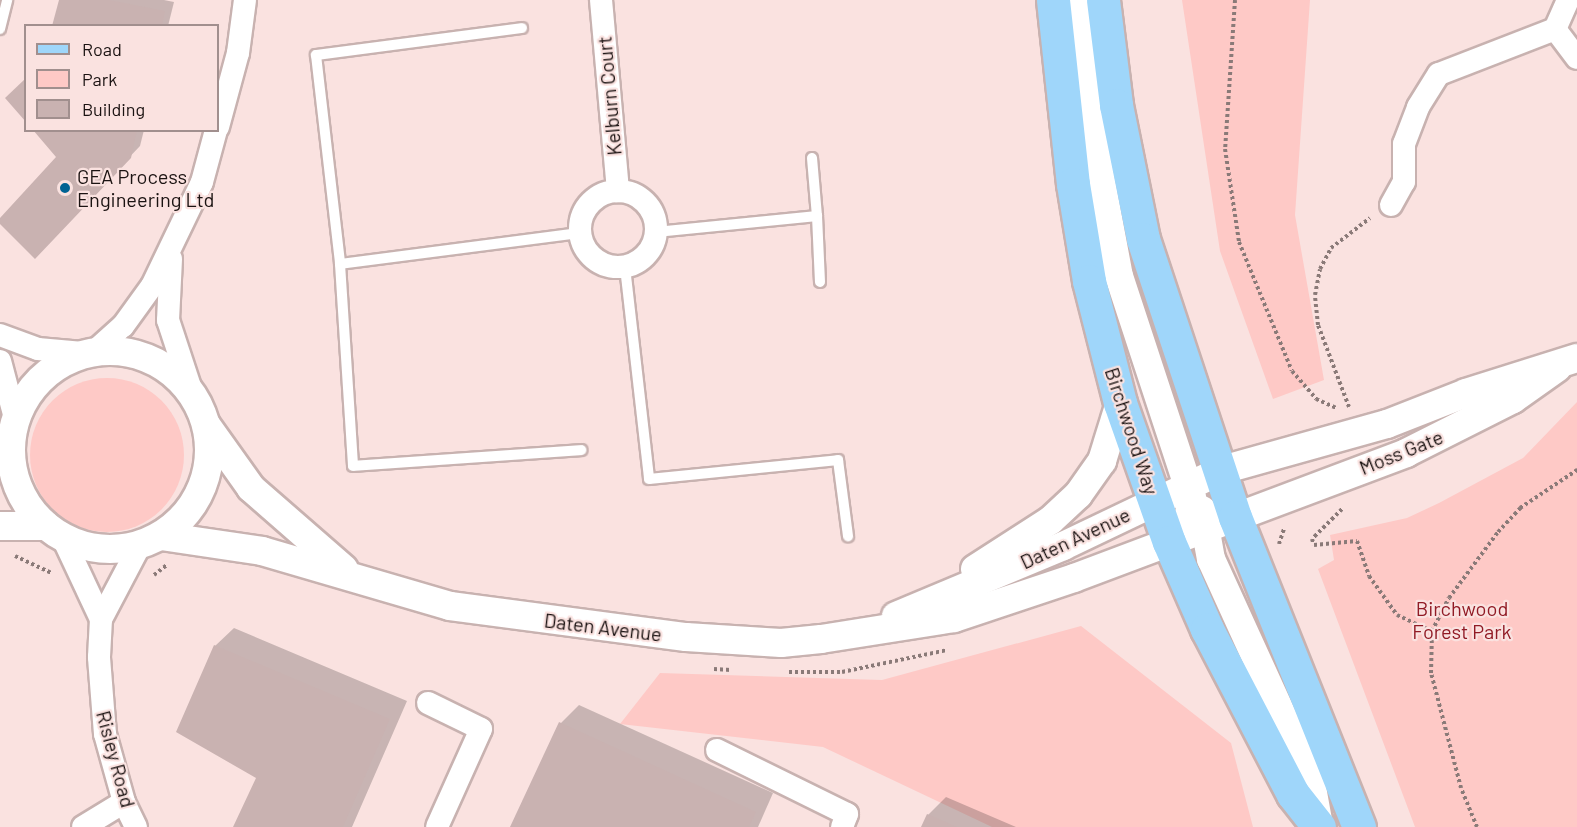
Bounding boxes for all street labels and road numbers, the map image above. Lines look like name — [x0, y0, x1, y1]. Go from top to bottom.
street label: Kelburn Court — [592, 35, 626, 157]
street label: Birchwood Way — [1100, 364, 1164, 498]
street label: Moss Gate — [1356, 424, 1446, 480]
street label: Daten Avenue — [1016, 502, 1134, 574]
street label: Daten Avenue — [543, 608, 663, 646]
street label: Risley Road — [92, 708, 140, 810]

